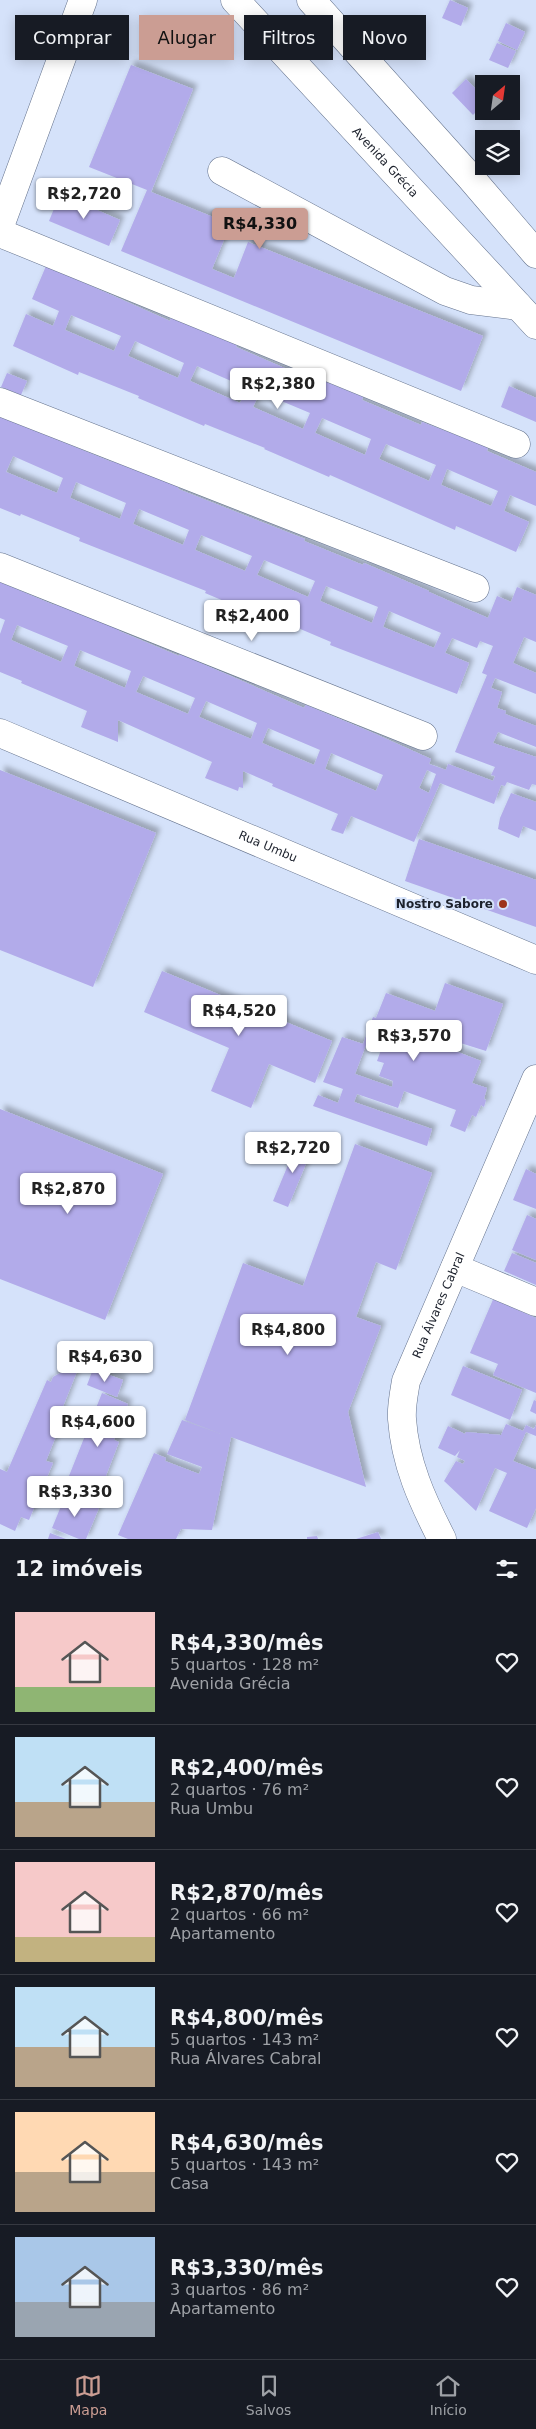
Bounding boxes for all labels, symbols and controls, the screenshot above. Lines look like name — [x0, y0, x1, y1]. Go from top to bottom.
chip: Comprar — [15, 15, 129, 60]
chip: Alugar — [139, 15, 234, 60]
chip: Filtros — [244, 15, 333, 60]
chip: Novo — [343, 15, 426, 60]
north arrow — [475, 75, 520, 120]
map controls — [475, 75, 520, 175]
street label: Avenida Grécia — [349, 124, 421, 200]
button: layers — [475, 130, 520, 175]
pin: R$2,720 — [38, 178, 130, 220]
text: R$2,720 — [47, 184, 121, 203]
pin: R$4,330 — [214, 208, 306, 250]
text: R$4,330 — [223, 214, 297, 233]
pin: R$2,380 — [232, 368, 324, 410]
text: R$2,380 — [241, 374, 315, 393]
pin: R$2,400 — [206, 600, 298, 642]
text: R$2,400 — [215, 606, 289, 625]
street label: Rua Umbu — [237, 828, 299, 865]
place label: Nostro Sabore — [396, 897, 493, 911]
marker: Nostro Sabore — [497, 898, 509, 910]
pin: R$4,520 — [193, 994, 285, 1037]
text: R$4,520 — [202, 1001, 276, 1020]
pin: R$3,570 — [368, 1020, 460, 1062]
text: R$3,570 — [377, 1026, 451, 1045]
pin: R$2,720 — [247, 1132, 339, 1174]
text: R$2,720 — [256, 1138, 330, 1157]
pin: R$2,870 — [22, 1172, 114, 1215]
text: R$2,870 — [31, 1179, 105, 1198]
street label: Rua Álvares Cabral — [410, 1250, 467, 1360]
pin: R$4,800 — [242, 1314, 334, 1356]
text: R$4,800 — [251, 1320, 325, 1339]
pin: R$4,630 — [59, 1340, 151, 1383]
text: R$4,630 — [68, 1347, 142, 1366]
pin: R$4,600 — [52, 1406, 144, 1448]
text: R$4,600 — [61, 1412, 135, 1431]
pin: R$3,330 — [29, 1476, 121, 1518]
text: R$3,330 — [38, 1482, 112, 1501]
icon: filters — [493, 1555, 521, 1583]
text: 12 imóveis — [15, 1557, 143, 1581]
text: R$4,330/mês — [170, 1631, 324, 1655]
icon: home — [55, 1632, 115, 1692]
icon: heart — [493, 1648, 521, 1676]
text: 5 quartos · 128 m² — [170, 1655, 319, 1674]
text: Avenida Grécia — [170, 1674, 290, 1693]
text: R$2,400/mês — [170, 1756, 324, 1780]
icon: home — [55, 1757, 115, 1817]
icon: heart — [493, 1773, 521, 1801]
text: 2 quartos · 76 m² — [170, 1780, 309, 1799]
text: Rua Umbu — [170, 1799, 253, 1818]
text: R$2,870/mês — [170, 1881, 324, 1905]
icon: home — [55, 1882, 115, 1942]
icon: heart — [493, 1898, 521, 1926]
text: 2 quartos · 66 m² — [170, 1905, 309, 1924]
text: Apartamento — [170, 1924, 275, 1943]
text: R$4,800/mês — [170, 2006, 324, 2030]
icon: home — [55, 2007, 115, 2067]
icon: heart — [493, 2023, 521, 2051]
text: 5 quartos · 143 m² — [170, 2030, 319, 2049]
text: Rua Álvares Cabral — [170, 2049, 322, 2068]
text: R$4,630/mês — [170, 2131, 324, 2155]
icon: home — [55, 2132, 115, 2192]
icon: heart — [493, 2148, 521, 2176]
text: 5 quartos · 143 m² — [170, 2155, 319, 2174]
text: Casa — [170, 2174, 209, 2193]
text: R$3,330/mês — [170, 2256, 324, 2280]
icon: home — [55, 2257, 115, 2317]
icon: heart — [493, 2273, 521, 2301]
text: 3 quartos · 86 m² — [170, 2280, 309, 2299]
text: Apartamento — [170, 2299, 275, 2318]
tab: Mapa — [69, 2372, 107, 2418]
tab: Salvos — [246, 2372, 291, 2418]
tab: Início — [430, 2372, 467, 2418]

